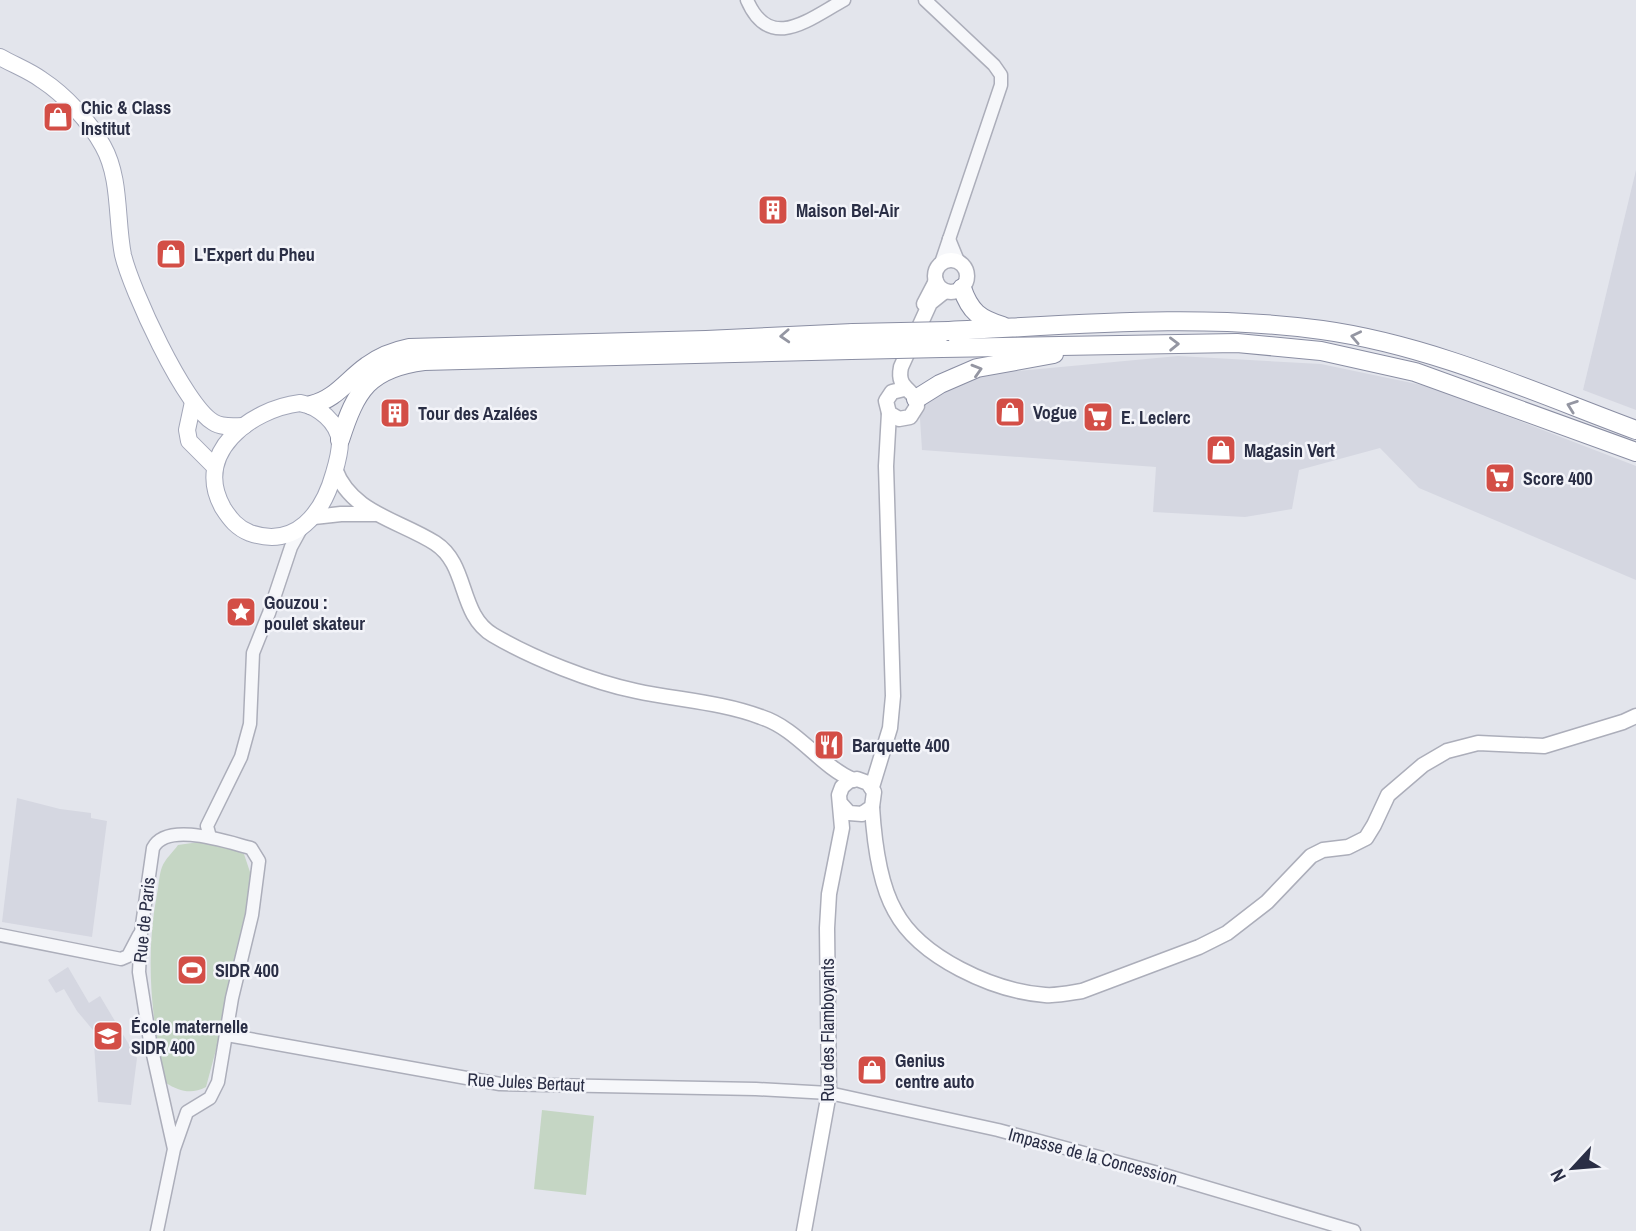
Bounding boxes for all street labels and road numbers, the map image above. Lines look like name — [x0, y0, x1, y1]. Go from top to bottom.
street label: Rue de Paris — [127, 876, 161, 964]
street label: Rue des Flamboyants — [815, 958, 840, 1102]
street label: Rue Jules Bertaut — [467, 1066, 585, 1098]
street label: Impasse de la Concession — [1006, 1121, 1180, 1191]

